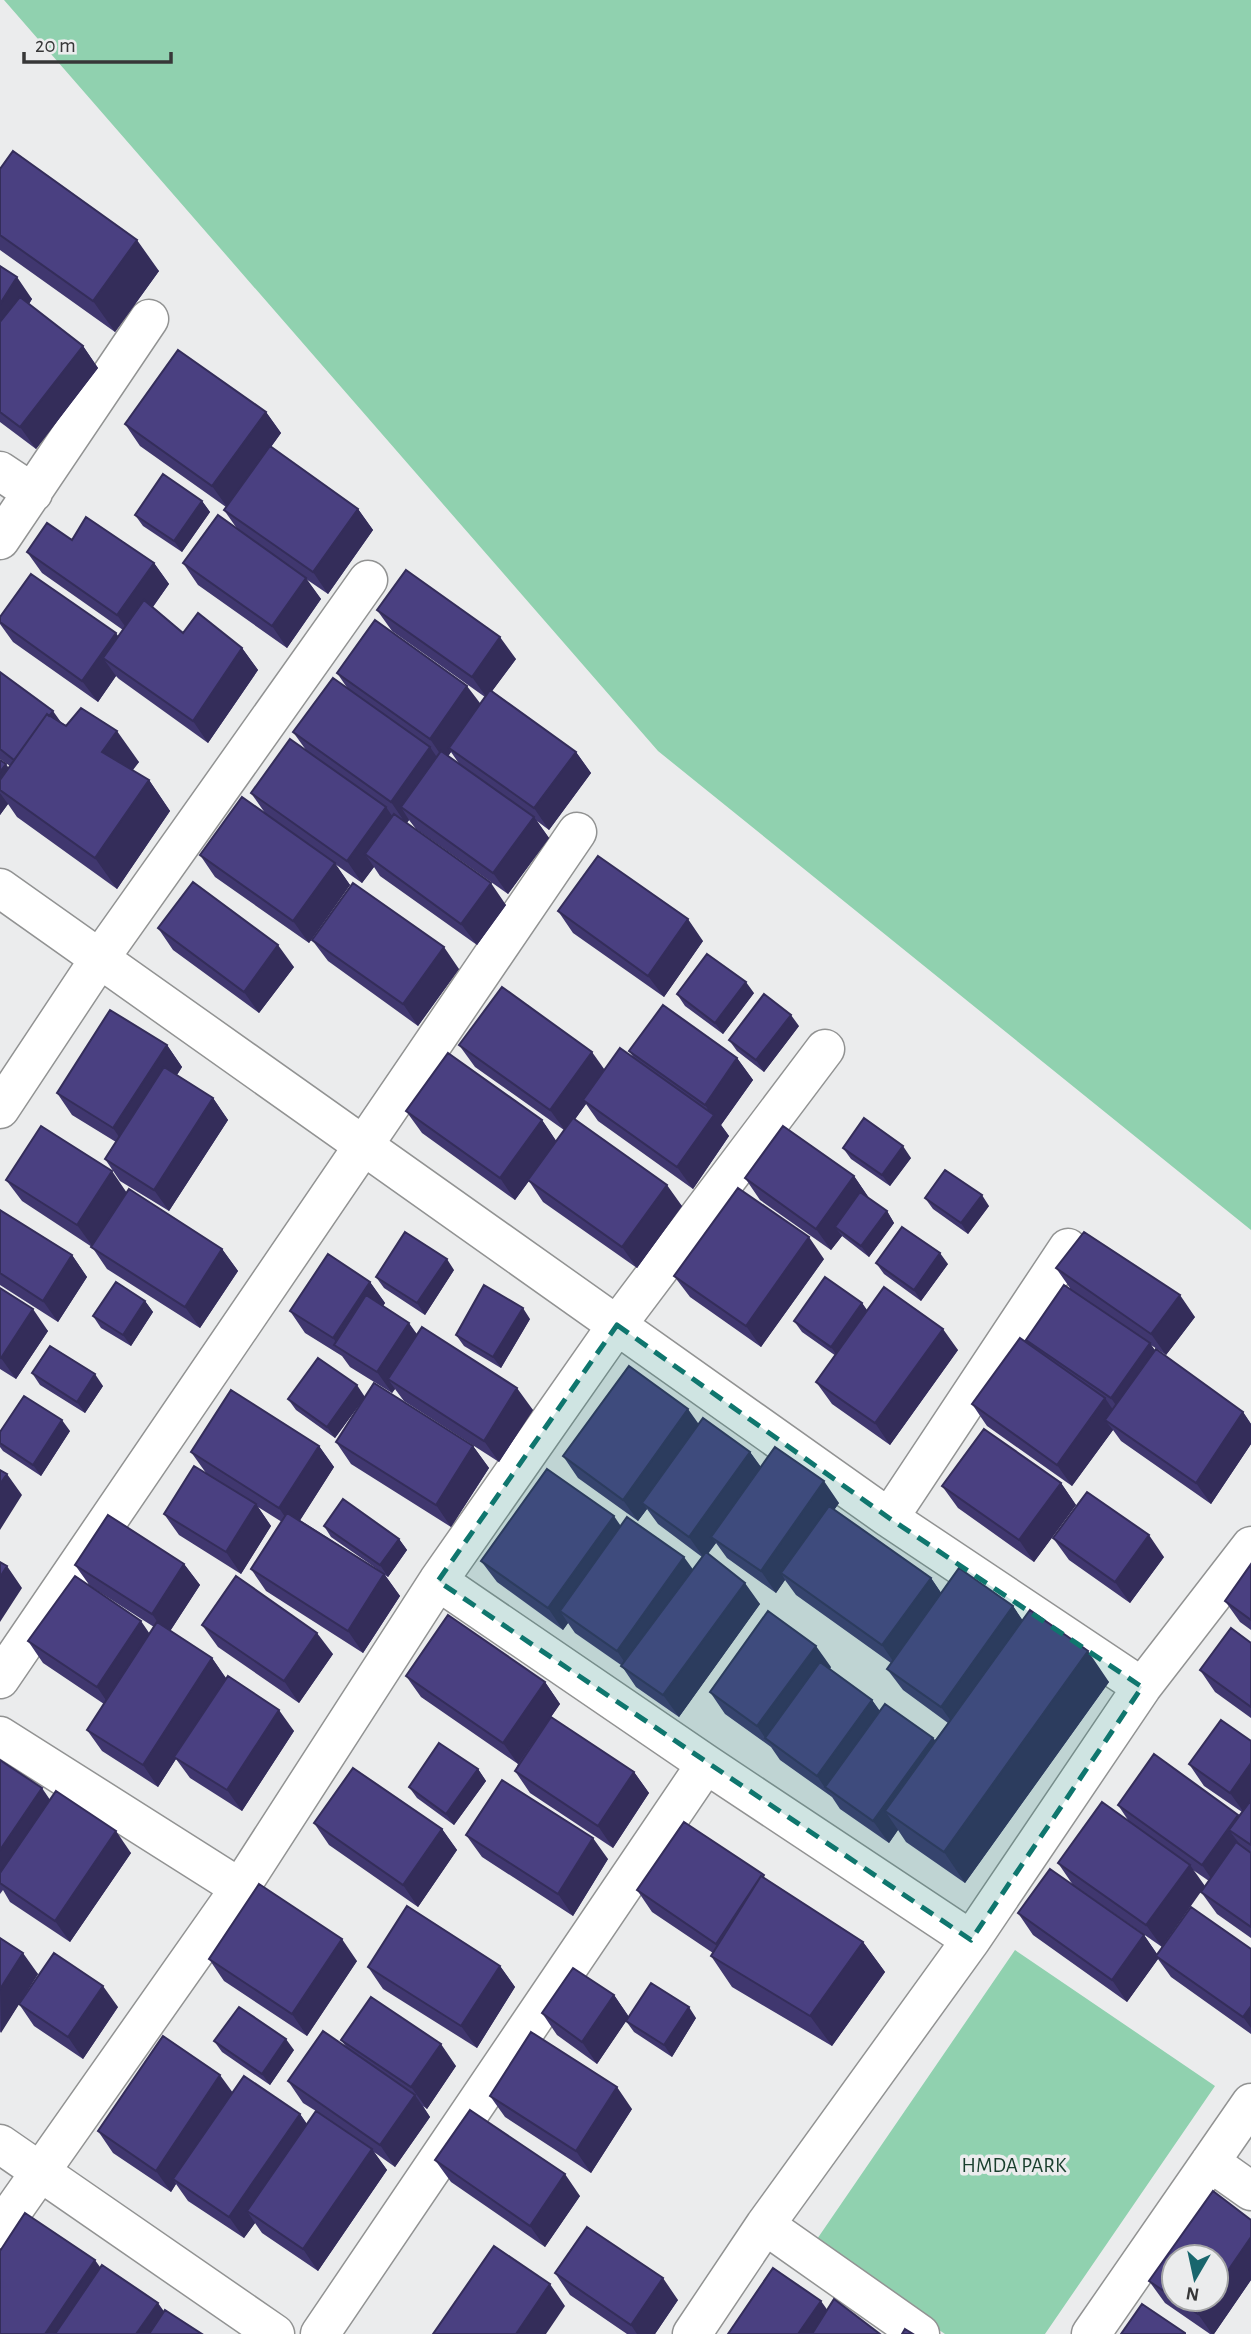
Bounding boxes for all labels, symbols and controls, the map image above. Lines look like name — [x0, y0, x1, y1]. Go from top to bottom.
scale bar — [24, 21, 172, 65]
text: 20 m — [35, 35, 76, 56]
park label: HMDA PARK — [962, 2155, 1067, 2176]
north arrow — [1160, 2243, 1230, 2313]
text: N — [1185, 2283, 1201, 2304]

